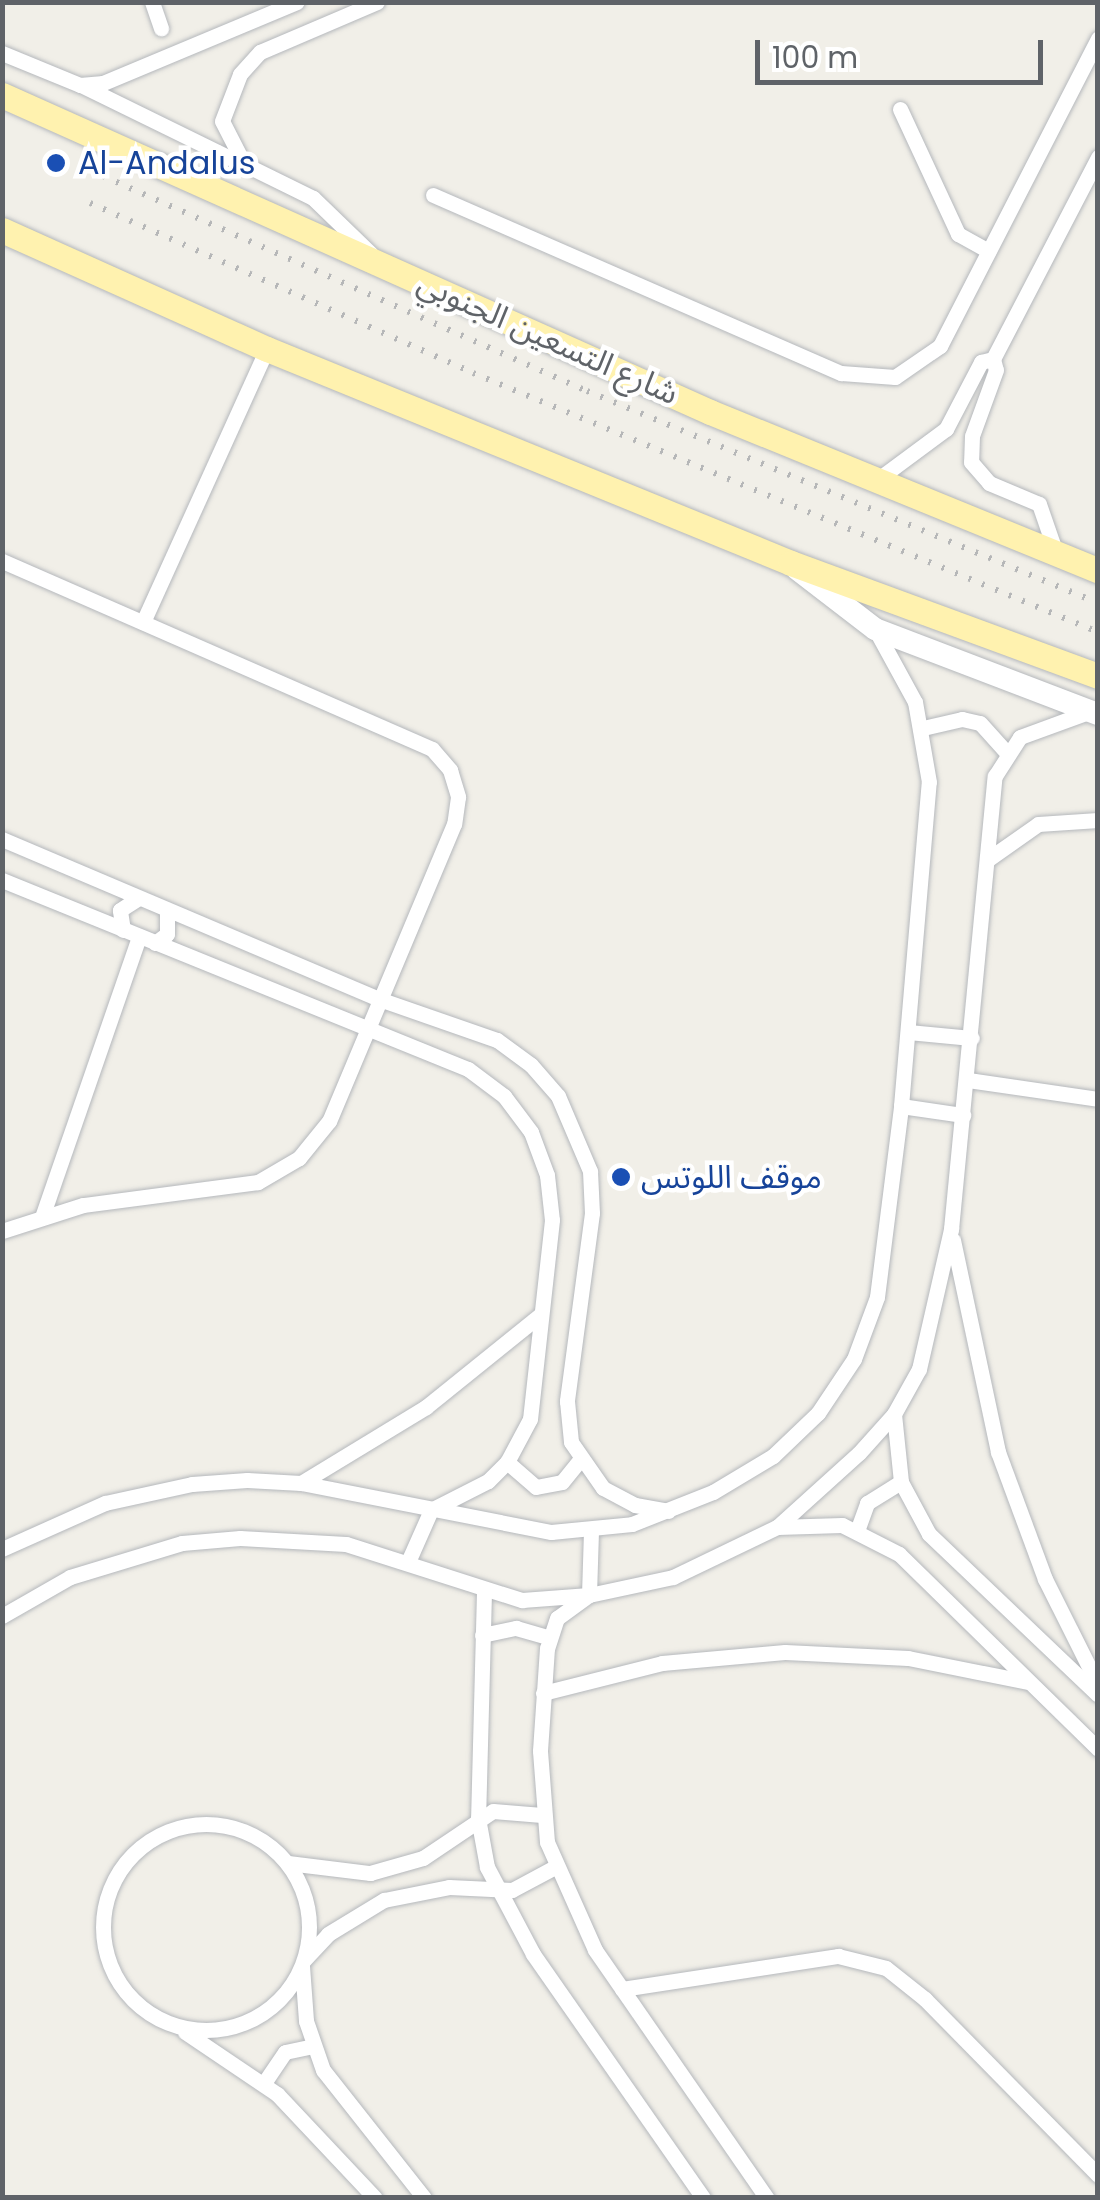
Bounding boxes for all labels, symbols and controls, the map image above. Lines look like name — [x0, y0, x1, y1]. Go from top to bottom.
scale bar — [760, 20, 1048, 82]
text: 100 m — [772, 36, 858, 79]
place label: Al-Andalus — [78, 144, 255, 182]
marker: Al-Andalus — [43, 150, 69, 176]
street label: شارع التسعين الجنوبي — [412, 263, 684, 413]
place label: موقف اللوتس — [641, 1158, 822, 1196]
marker: موقف اللوتس — [610, 1166, 632, 1188]

